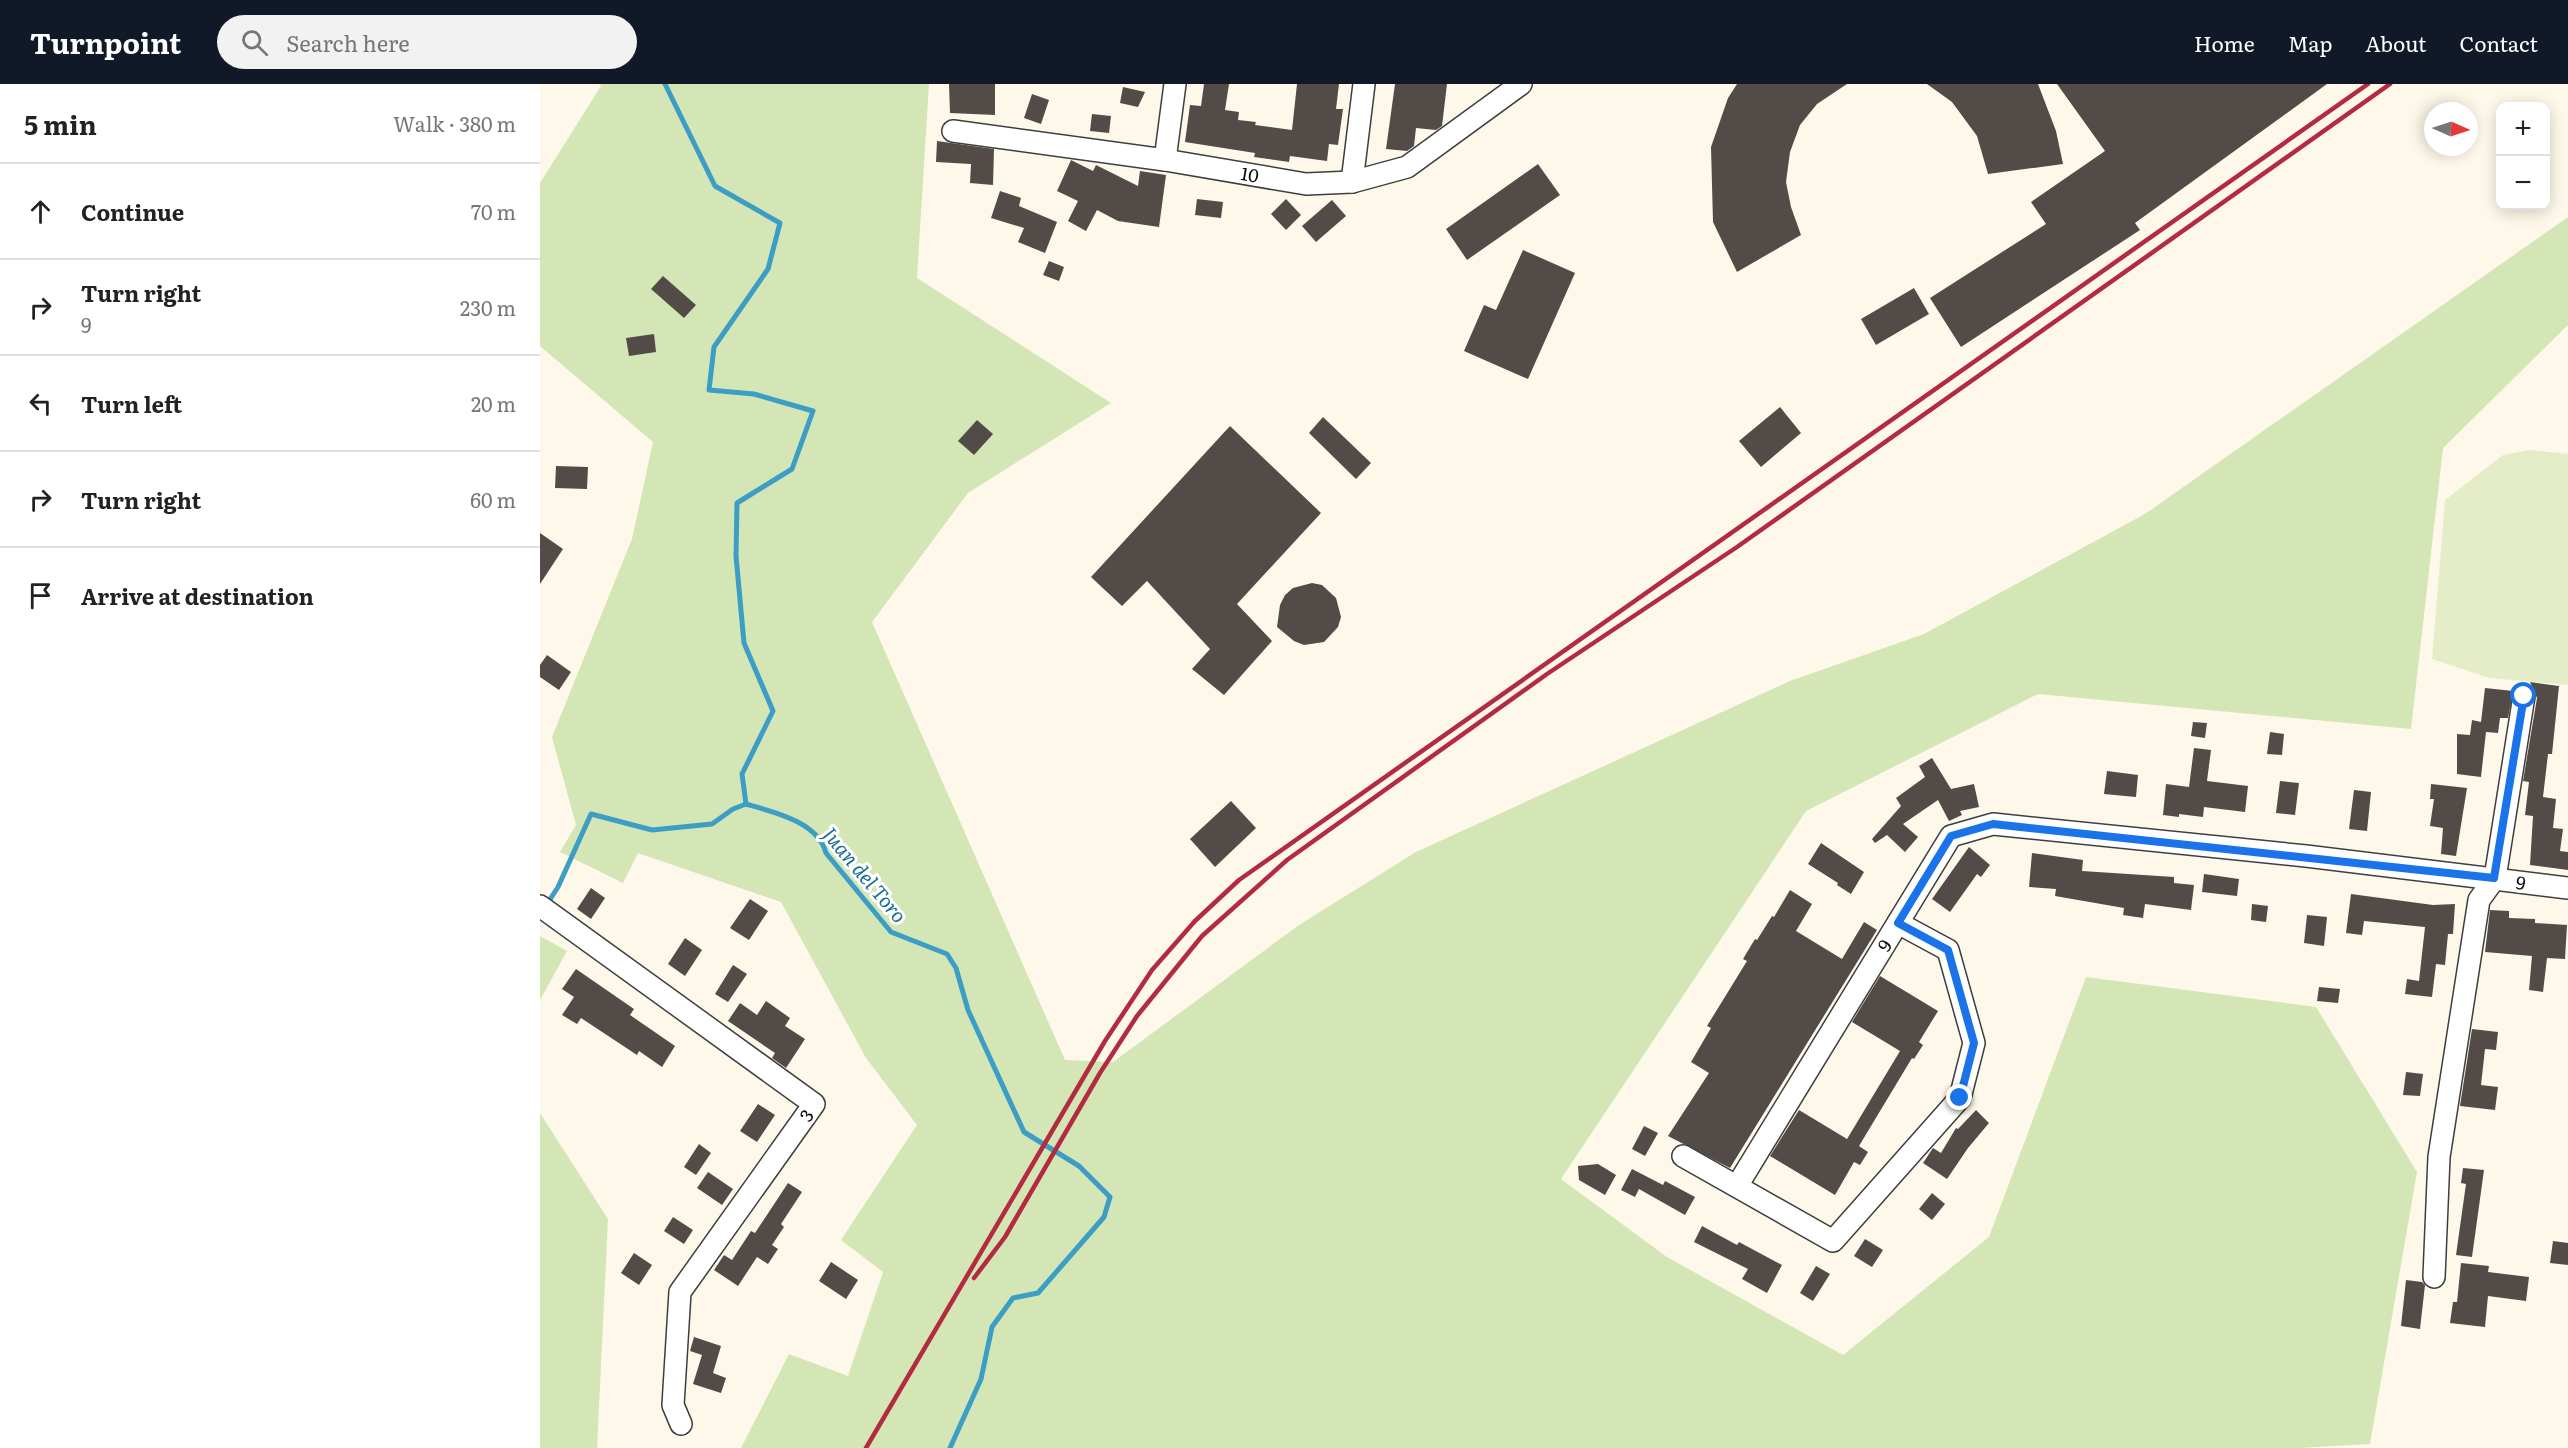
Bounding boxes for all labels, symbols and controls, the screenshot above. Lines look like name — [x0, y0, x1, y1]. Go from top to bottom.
search box — [217, 15, 637, 69]
text: Turnpoint — [30, 21, 181, 63]
icon: search — [238, 26, 271, 59]
text: Search here — [286, 26, 410, 59]
text: Home — [2194, 27, 2255, 58]
text: Map — [2288, 27, 2332, 58]
text: About — [2365, 27, 2427, 58]
text: Contact — [2460, 27, 2538, 58]
north arrow — [2424, 102, 2478, 156]
map controls — [2496, 102, 2550, 210]
button: + — [2496, 102, 2550, 156]
text: 5 min — [24, 104, 97, 143]
text: Walk · 380 m — [393, 108, 516, 138]
button: − — [2496, 156, 2550, 210]
street label: 10 — [1239, 159, 1261, 189]
icon: ahead — [24, 195, 57, 228]
text: Continue — [81, 195, 184, 228]
text: 70 m — [471, 196, 516, 226]
text: Turn right — [81, 276, 201, 309]
icon: right — [24, 291, 57, 324]
text: 230 m — [460, 292, 516, 322]
text: 9 — [81, 309, 91, 339]
icon: left — [24, 387, 57, 420]
text: Turn left — [81, 387, 182, 420]
text: 20 m — [471, 388, 516, 418]
icon: right — [24, 483, 57, 516]
text: Turn right — [81, 483, 201, 516]
text: 60 m — [470, 484, 516, 514]
icon: arrive — [24, 579, 57, 612]
text: Arrive at destination — [81, 579, 314, 612]
route start — [2510, 682, 2536, 708]
water label: Juan del Toro — [817, 820, 915, 928]
street label: 9 — [2514, 868, 2528, 896]
street label: 9 — [1870, 934, 1898, 956]
route end — [1946, 1084, 1972, 1110]
street label: 3 — [792, 1103, 820, 1127]

